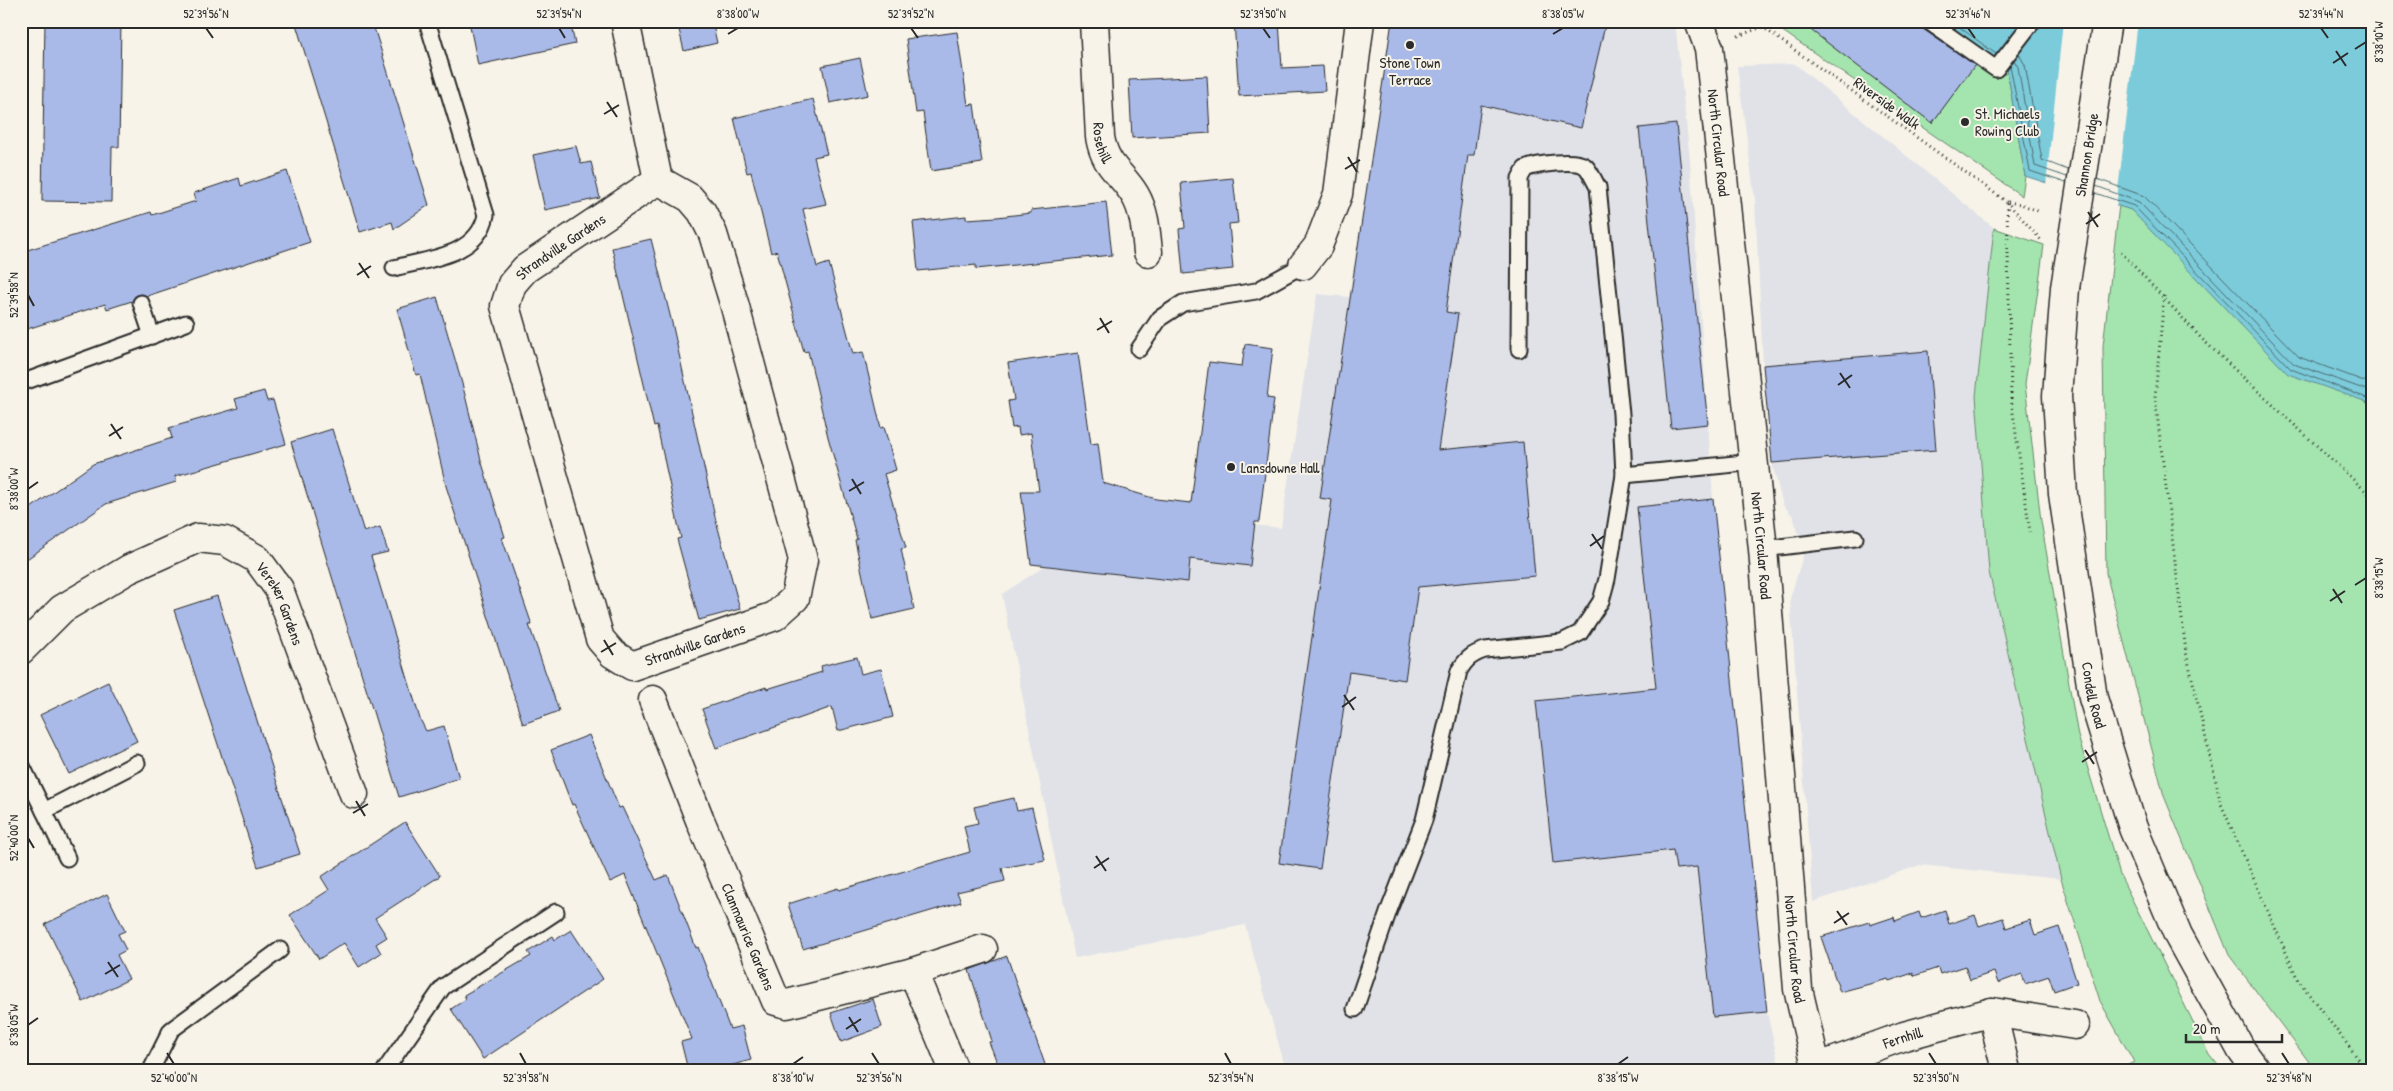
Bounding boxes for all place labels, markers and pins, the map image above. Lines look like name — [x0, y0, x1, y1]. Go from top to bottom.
marker: Stone Town Terrace — [1404, 39, 1416, 51]
place label: Stone Town Terrace — [1379, 52, 1441, 90]
place label: St. Michaels Rowing Club — [1975, 103, 2040, 141]
marker: St. Michaels Rowing Club — [1959, 116, 1971, 128]
place label: Lansdowne Hall — [1241, 457, 1320, 478]
marker: Lansdowne Hall — [1225, 461, 1237, 473]

